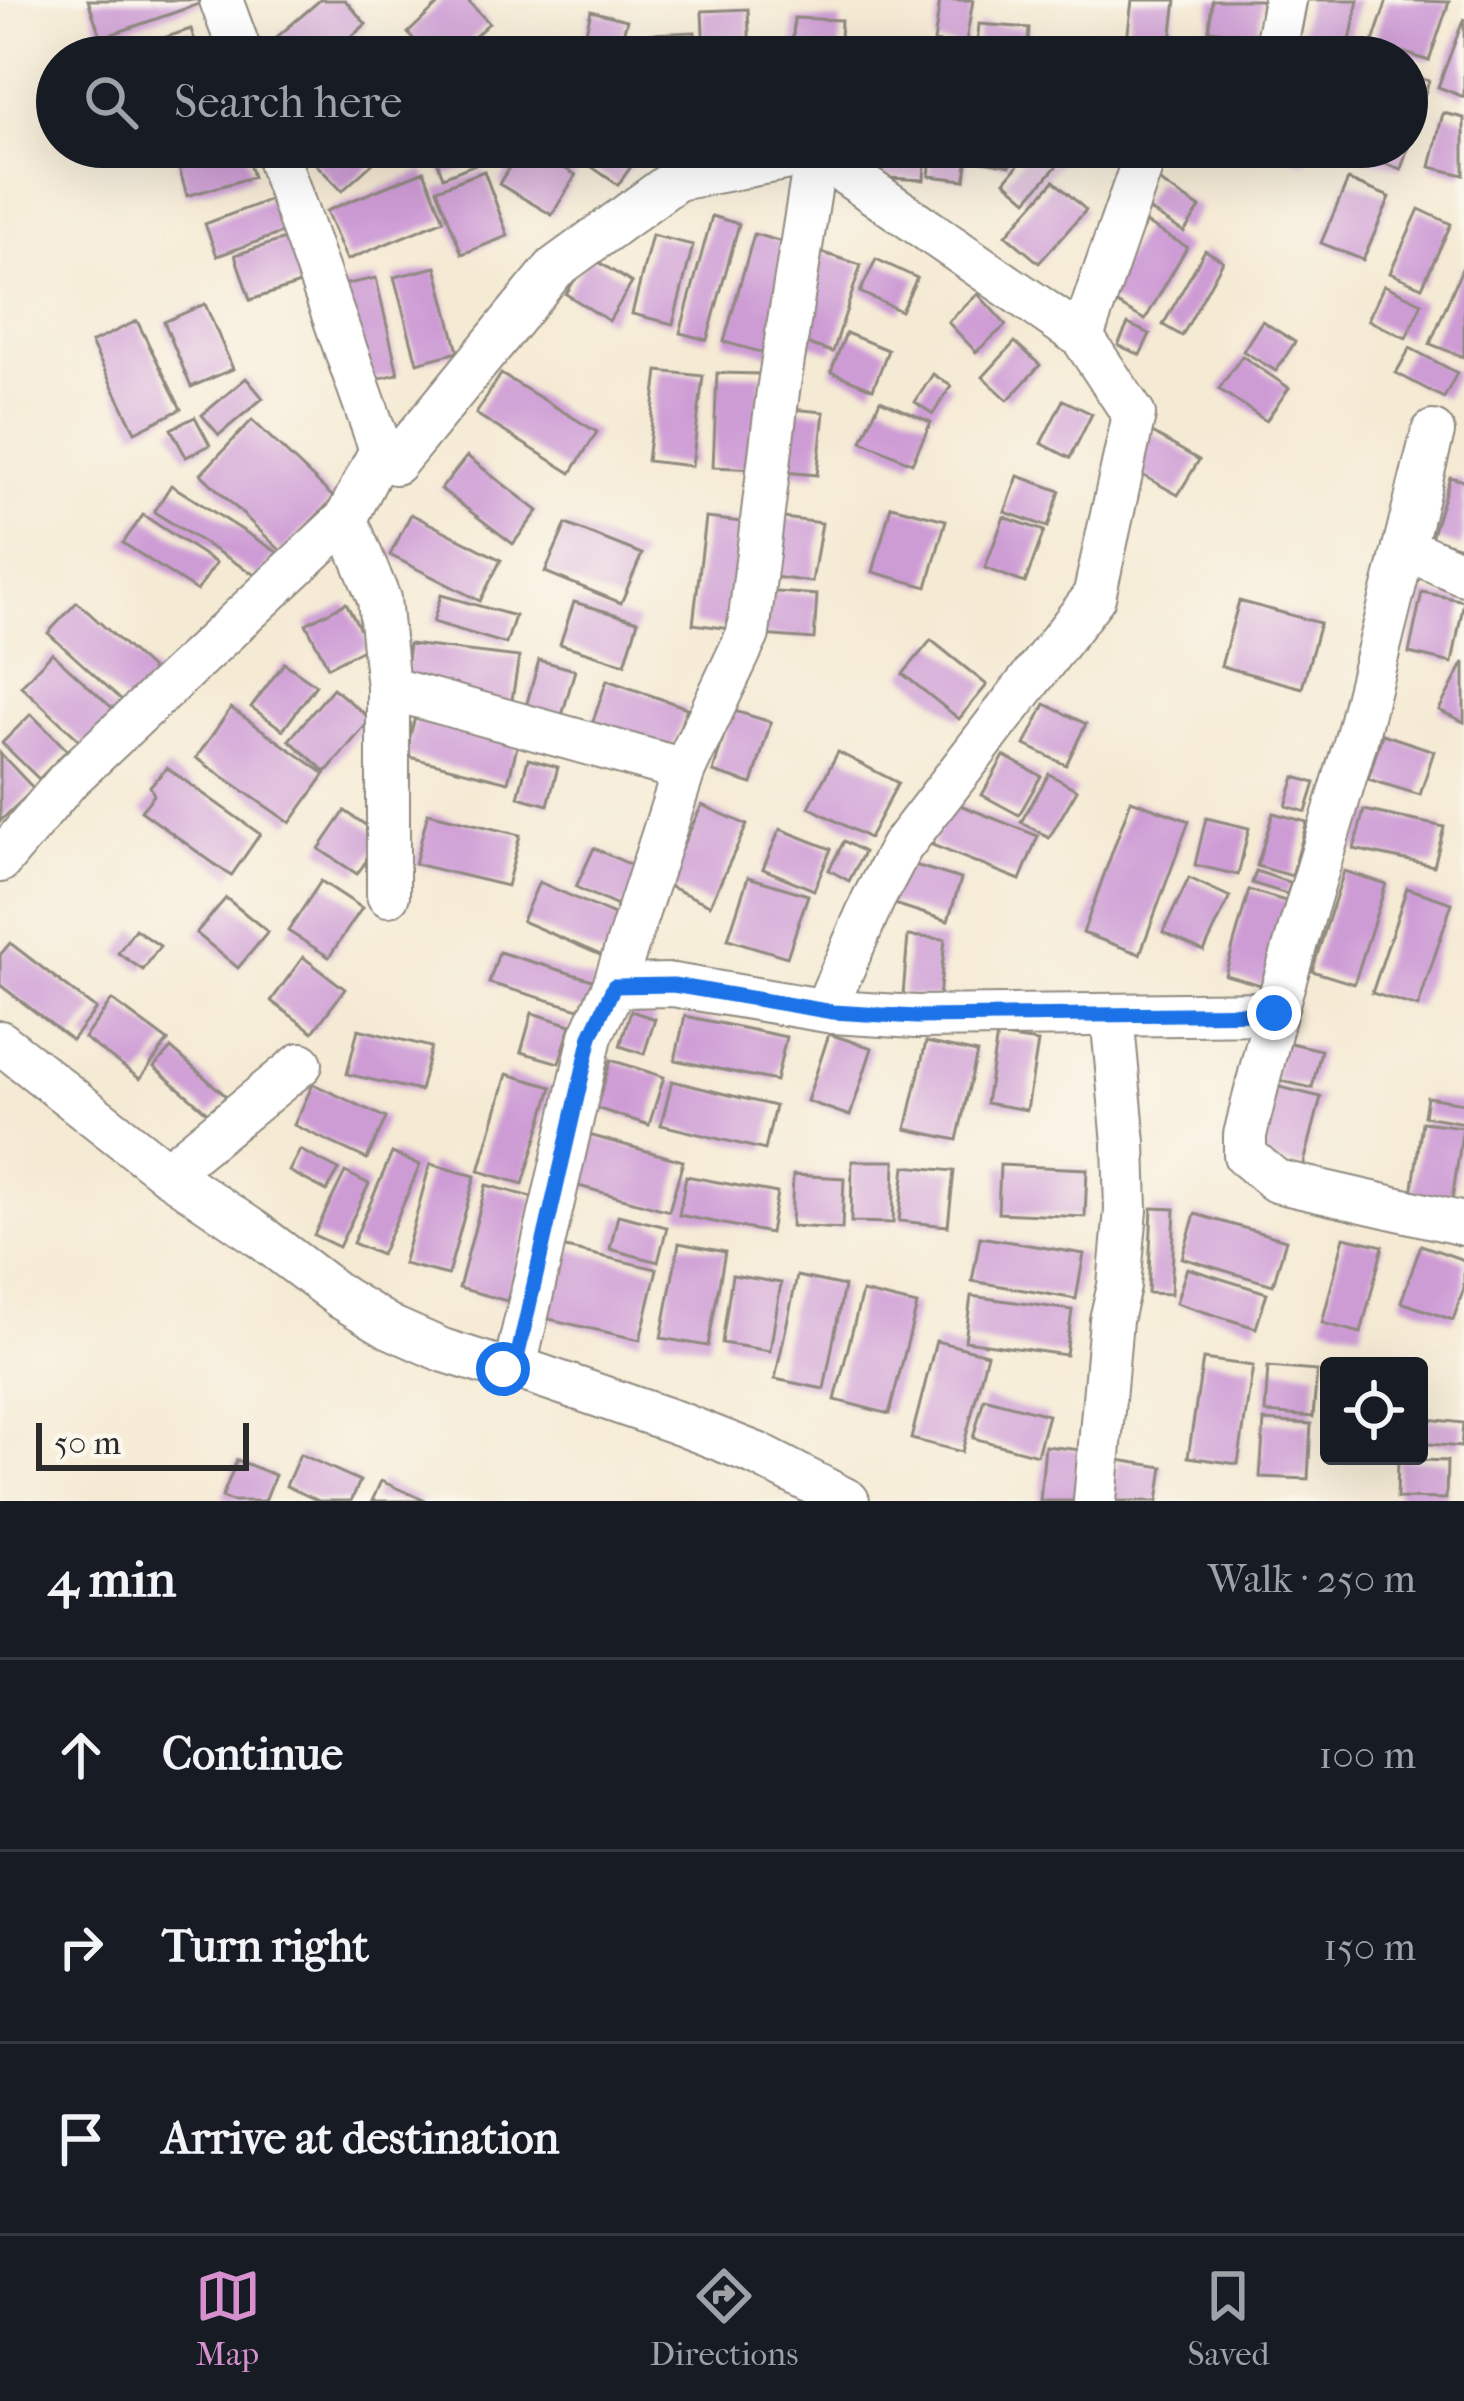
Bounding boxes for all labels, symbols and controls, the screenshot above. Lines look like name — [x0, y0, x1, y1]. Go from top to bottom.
search box — [36, 36, 1428, 168]
icon: search — [78, 69, 144, 135]
text: Search here — [174, 76, 402, 129]
route end — [1247, 986, 1301, 1040]
route start — [476, 1342, 530, 1396]
map controls — [1320, 1357, 1428, 1465]
button: locate — [1320, 1357, 1428, 1465]
scale bar — [36, 1417, 249, 1470]
text: 50 m — [54, 1424, 121, 1463]
text: 4 min — [48, 1549, 176, 1609]
text: Walk · 250 m — [1208, 1556, 1416, 1602]
icon: ahead — [48, 1722, 114, 1788]
text: Continue — [162, 1728, 343, 1781]
text: 100 m — [1318, 1732, 1416, 1778]
icon: right — [48, 1914, 114, 1980]
text: Turn right — [162, 1920, 369, 1973]
text: 150 m — [1323, 1924, 1416, 1970]
icon: arrive — [48, 2106, 114, 2172]
text: Arrive at destination — [162, 2112, 559, 2165]
tab: Map — [195, 2263, 261, 2374]
tab: Directions — [650, 2263, 798, 2374]
tab: Saved — [1188, 2263, 1269, 2374]

